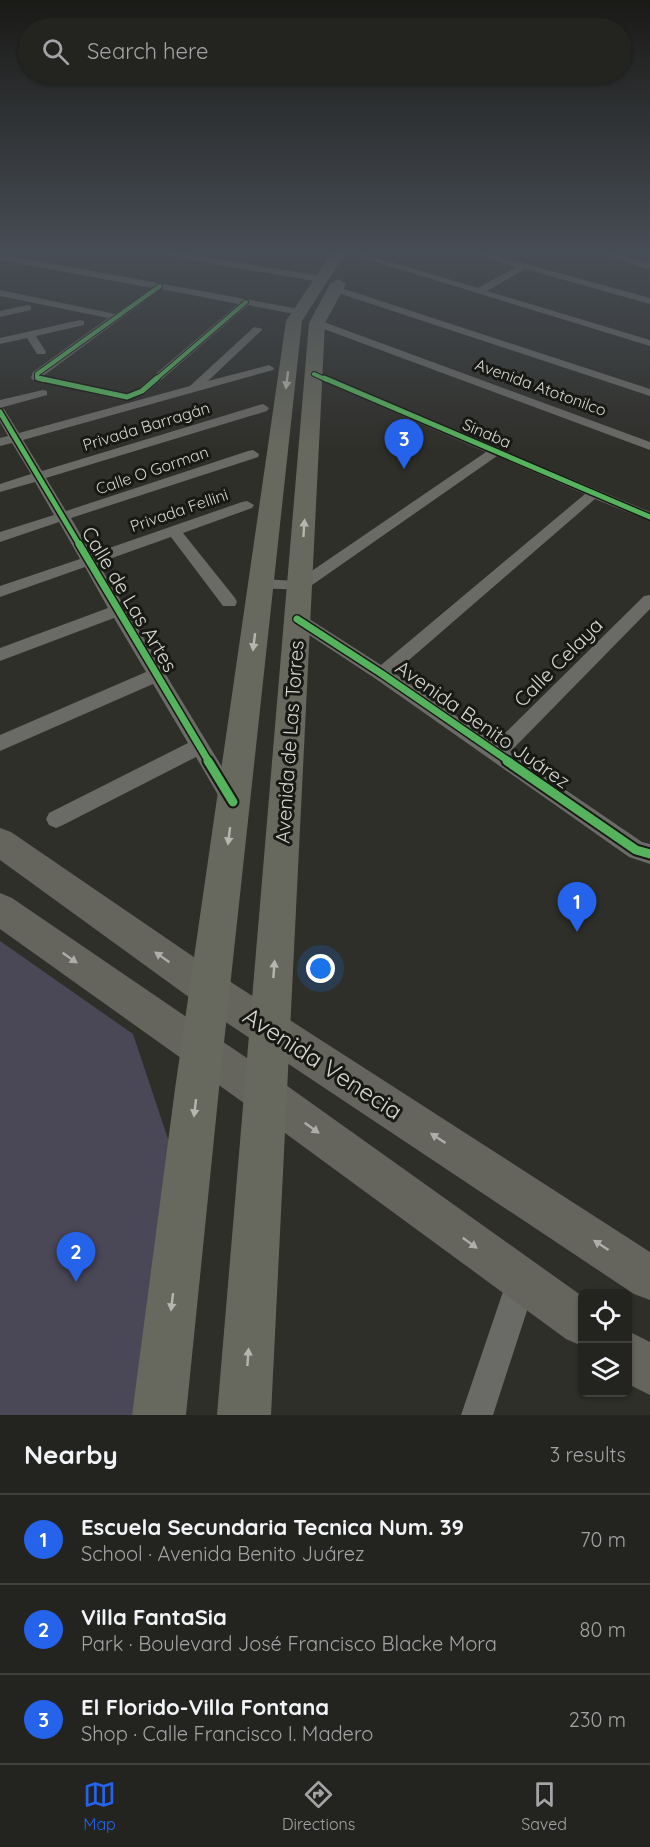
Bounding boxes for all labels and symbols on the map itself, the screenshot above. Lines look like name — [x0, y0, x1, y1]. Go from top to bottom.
street label: Avenida Atotonilco — [473, 354, 609, 420]
one-way arrow — [282, 371, 292, 390]
street label: Privada Barragán — [80, 397, 212, 455]
street label: Sinaba — [460, 414, 514, 452]
pin: 3 — [384, 420, 424, 469]
street label: Calle O Gorman — [93, 441, 211, 499]
street label: Privada Fellini — [127, 484, 231, 536]
one-way arrow — [299, 518, 308, 537]
street label: Calle de Las Artes — [77, 522, 183, 676]
street label: Calle Celaya — [508, 612, 608, 712]
one-way arrow — [249, 633, 258, 652]
street label: Avenida de Las Torres — [269, 640, 309, 844]
street label: Avenida Benito Juárez — [391, 654, 575, 794]
one-way arrow — [224, 826, 234, 845]
pin: 1 — [558, 882, 596, 932]
one-way arrow — [154, 951, 170, 963]
one-way arrow — [62, 952, 78, 963]
your location — [306, 954, 335, 983]
one-way arrow — [269, 960, 278, 979]
street label: Avenida Venecia — [238, 1000, 408, 1126]
one-way arrow — [190, 1099, 200, 1118]
one-way arrow — [305, 1122, 320, 1134]
one-way arrow — [430, 1133, 446, 1144]
pin: 2 — [56, 1232, 96, 1282]
one-way arrow — [462, 1237, 478, 1249]
one-way arrow — [593, 1240, 609, 1251]
one-way arrow — [168, 1293, 177, 1312]
one-way arrow — [243, 1347, 252, 1366]

